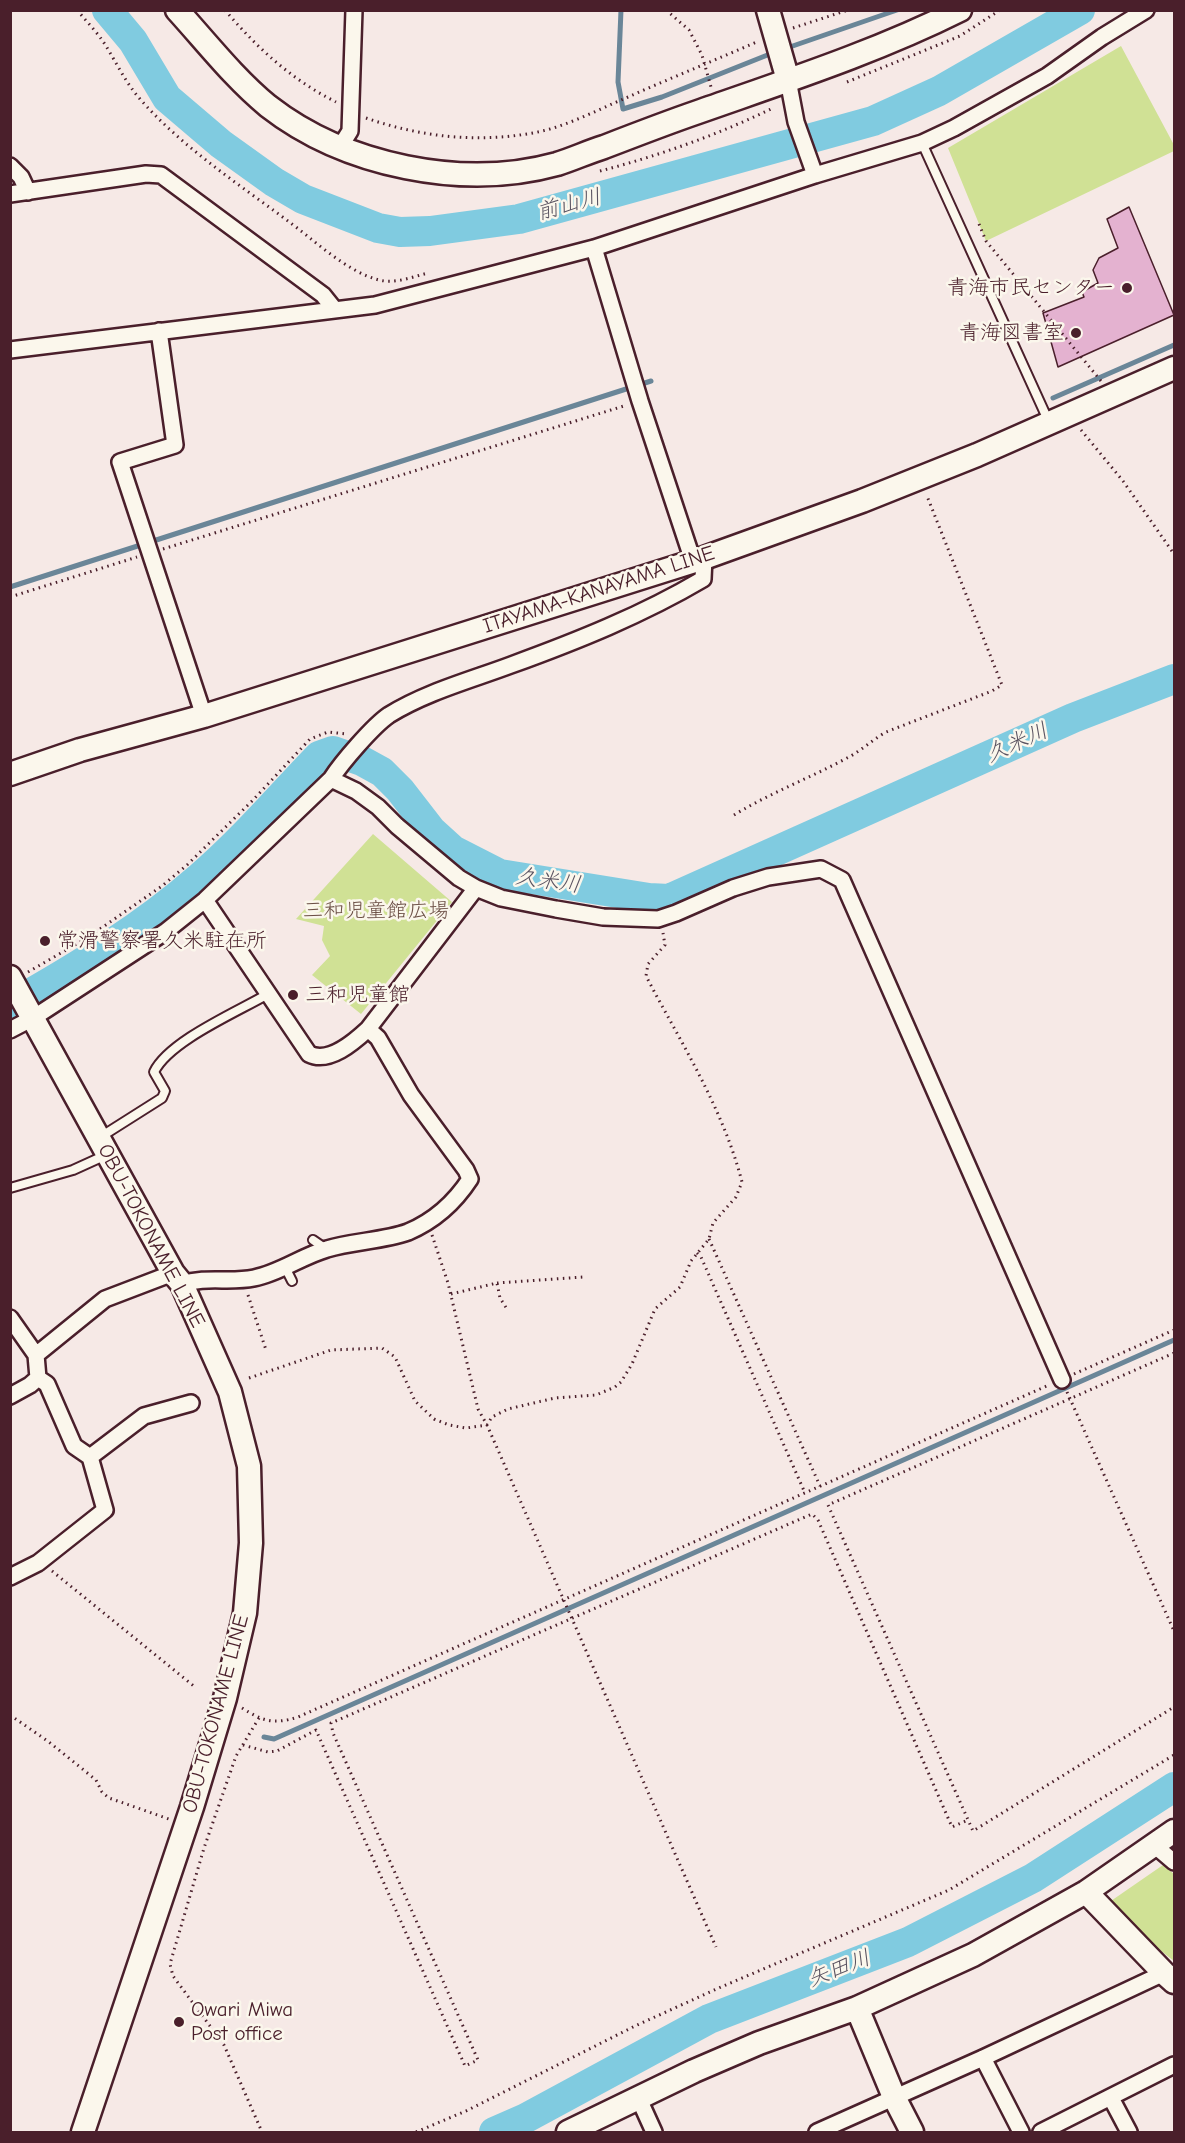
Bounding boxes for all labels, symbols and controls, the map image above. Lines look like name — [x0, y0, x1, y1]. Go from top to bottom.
water label: 前山川 — [534, 184, 604, 226]
place label: 青海市民センター — [947, 275, 1115, 301]
marker: 青海市民センター — [1120, 281, 1134, 295]
place label: 青海図書室 — [959, 320, 1064, 346]
marker: 青海図書室 — [1069, 326, 1083, 340]
street label: ITAYAMA-KANAYAMA LINE — [480, 541, 718, 639]
water label: 久米川 — [981, 718, 1053, 768]
water label: 久米川 — [513, 863, 583, 899]
park label: 三和児童館広場 — [303, 898, 449, 924]
place label: 常滑警察署久米駐在所 — [57, 928, 267, 954]
marker: 常滑警察署久米駐在所 — [38, 934, 52, 948]
place label: 三和児童館 — [305, 982, 410, 1008]
marker: 三和児童館 — [286, 988, 300, 1002]
street label: OBU-TOKONAME LINE — [92, 1140, 210, 1332]
street label: OBU-TOKONAME LINE — [177, 1612, 255, 1816]
water label: 矢田川 — [803, 1945, 875, 1993]
place label: Owari Miwa Post office — [191, 1997, 293, 2047]
marker: Owari Miwa Post office — [172, 2015, 186, 2029]

